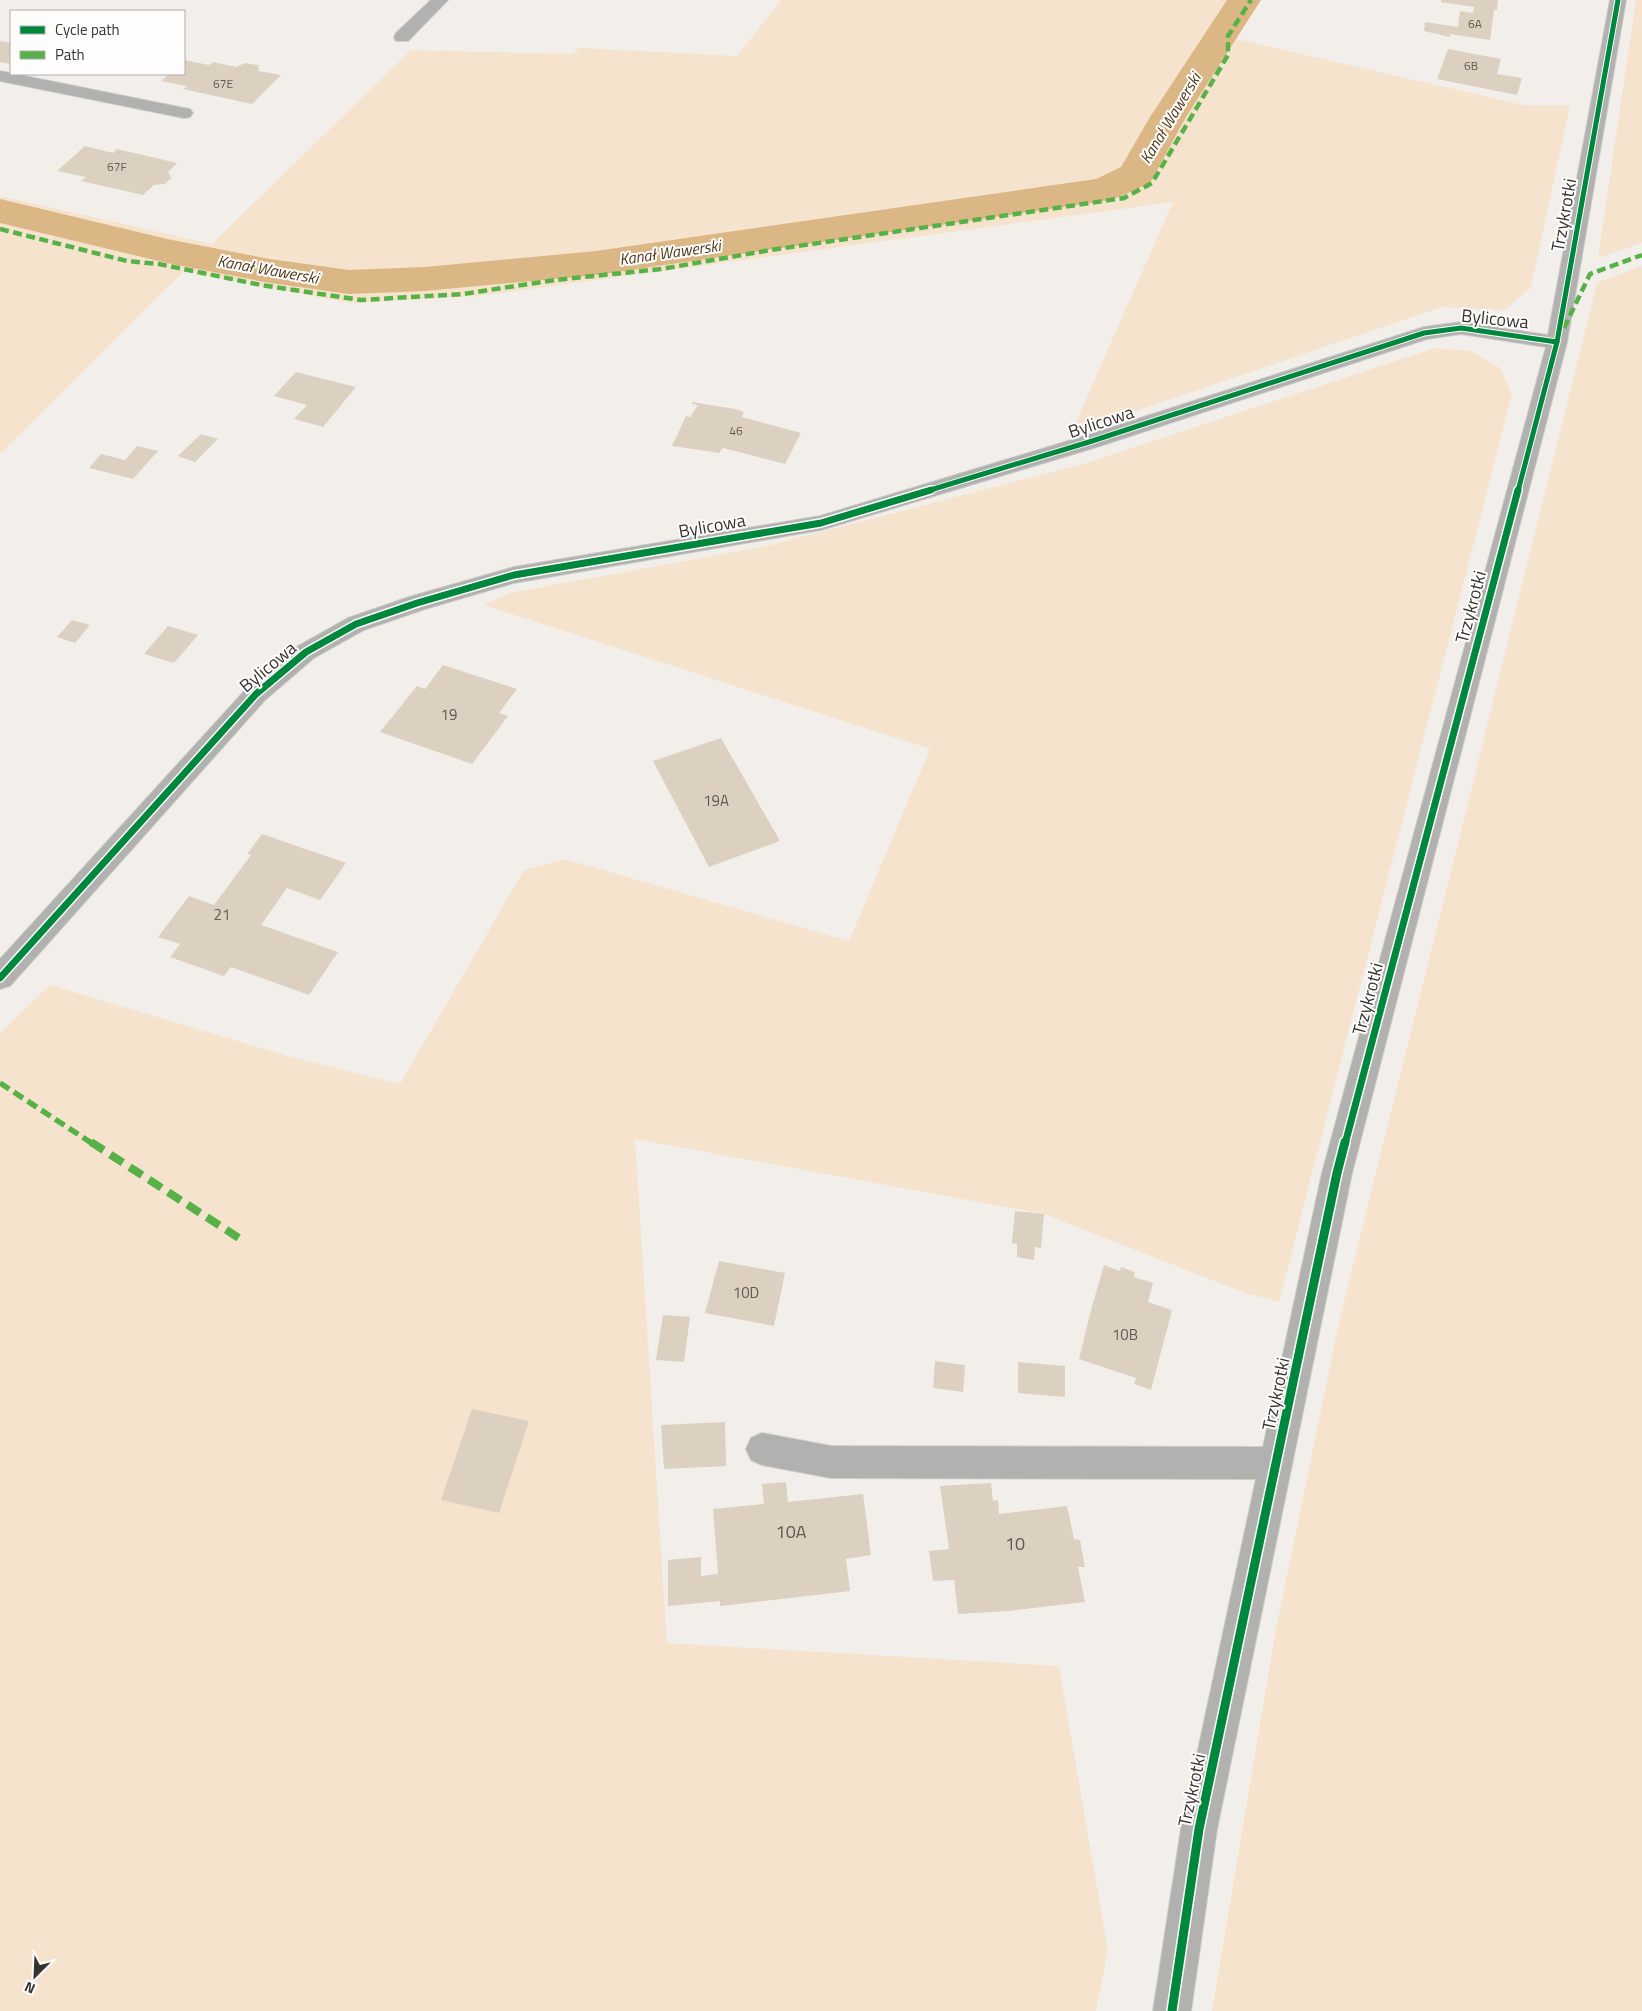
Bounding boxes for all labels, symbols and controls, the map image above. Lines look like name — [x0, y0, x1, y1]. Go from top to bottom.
legend — [10, 10, 185, 75]
house number: 6A — [1468, 14, 1482, 33]
text: Cycle path — [55, 18, 120, 41]
text: Path — [55, 43, 85, 66]
house number: 6B — [1464, 56, 1478, 75]
water label: Kanał Wawerski — [1133, 67, 1207, 168]
house number: 67E — [213, 74, 233, 93]
house number: 67F — [107, 157, 127, 176]
street label: Trzykrotki — [1544, 176, 1583, 254]
water label: Kanał Wawerski — [618, 233, 724, 271]
water label: Kanał Wawerski — [216, 248, 322, 290]
street label: Bylicowa — [1460, 302, 1530, 335]
street label: Bylicowa — [1065, 398, 1137, 445]
house number: 46 — [729, 421, 743, 440]
street label: Bylicowa — [676, 506, 748, 545]
street label: Trzykrotki — [1448, 568, 1493, 646]
street label: Bylicowa — [233, 635, 302, 699]
house number: 19 — [441, 703, 457, 726]
house number: 19A — [703, 789, 729, 812]
house number: 21 — [214, 903, 230, 926]
street label: Trzykrotki — [1345, 960, 1390, 1038]
house number: 10D — [733, 1281, 759, 1304]
house number: 10B — [1112, 1323, 1138, 1346]
street label: Trzykrotki — [1255, 1355, 1296, 1433]
house number: 10A — [776, 1518, 807, 1545]
house number: 10 — [1005, 1530, 1025, 1557]
street label: Trzykrotki — [1171, 1751, 1212, 1829]
north arrow — [10, 1951, 60, 2001]
text: N — [21, 1977, 38, 2000]

